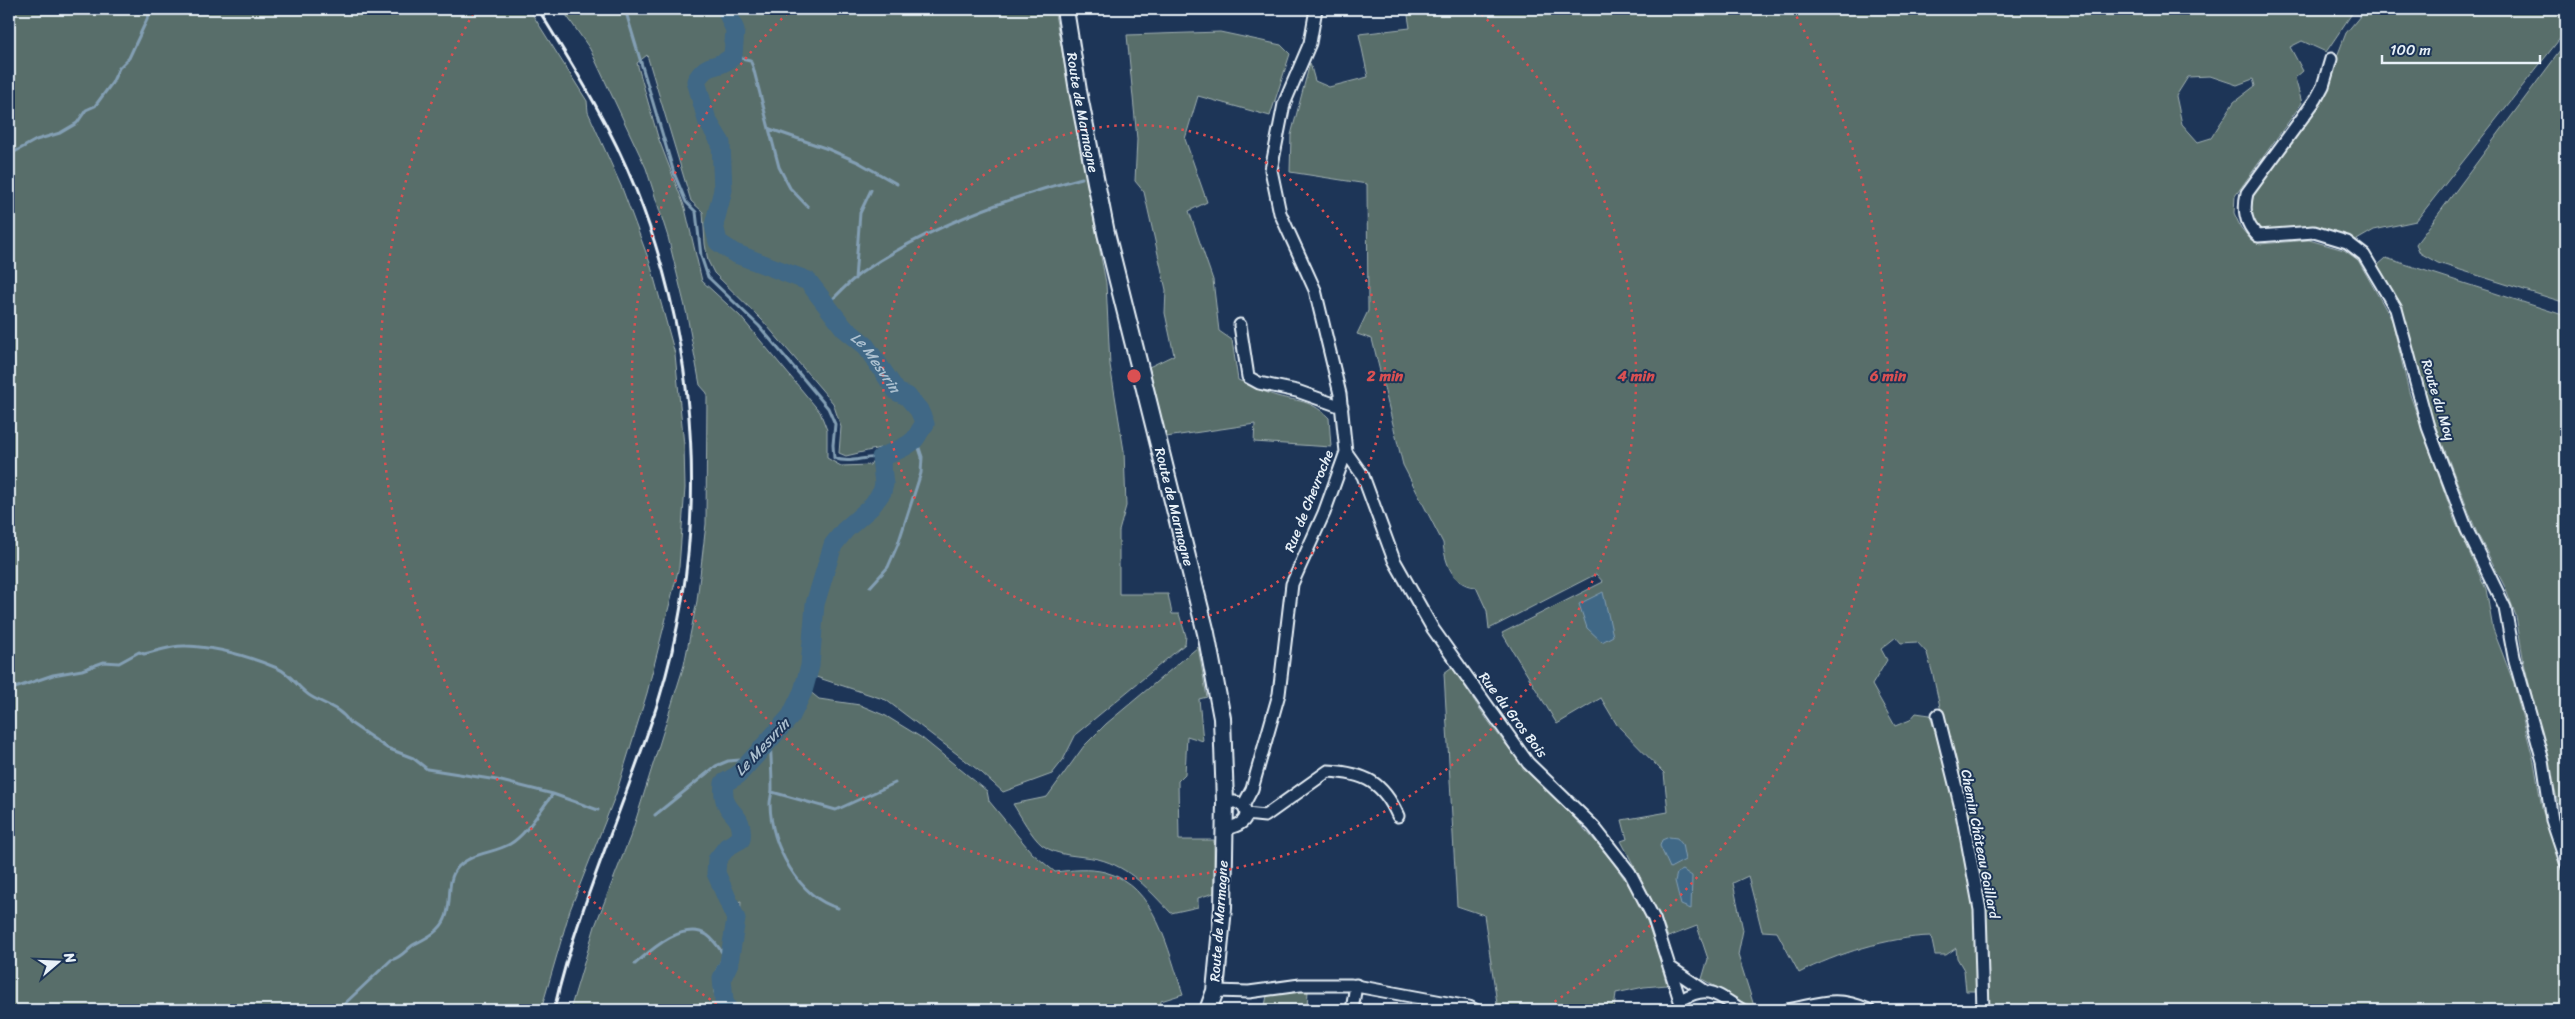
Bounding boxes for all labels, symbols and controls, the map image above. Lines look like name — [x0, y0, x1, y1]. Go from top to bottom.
scale bar — [2382, 32, 2540, 64]
text: 100 m — [2390, 37, 2431, 63]
street label: Route de Marmagne — [1060, 51, 1106, 175]
water label: Le Mesvrin — [845, 325, 908, 400]
street label: Route du Moy — [2414, 356, 2462, 445]
text: 2 min — [1366, 363, 1404, 389]
text: 4 min — [1616, 363, 1655, 389]
text: 6 min — [1869, 363, 1907, 389]
centre of rings — [1125, 367, 1143, 385]
street label: Route de Marmagne — [1148, 445, 1201, 569]
street label: Rue de Chevroche — [1277, 446, 1341, 556]
street label: Rue du Gros Bois — [1472, 666, 1554, 764]
water label: Le Mesvrin — [728, 711, 797, 782]
street label: Chemin Château Gaillard — [1953, 767, 2007, 922]
street label: Route de Marmagne — [1202, 859, 1236, 983]
north arrow — [32, 936, 82, 986]
text: N — [56, 948, 83, 967]

